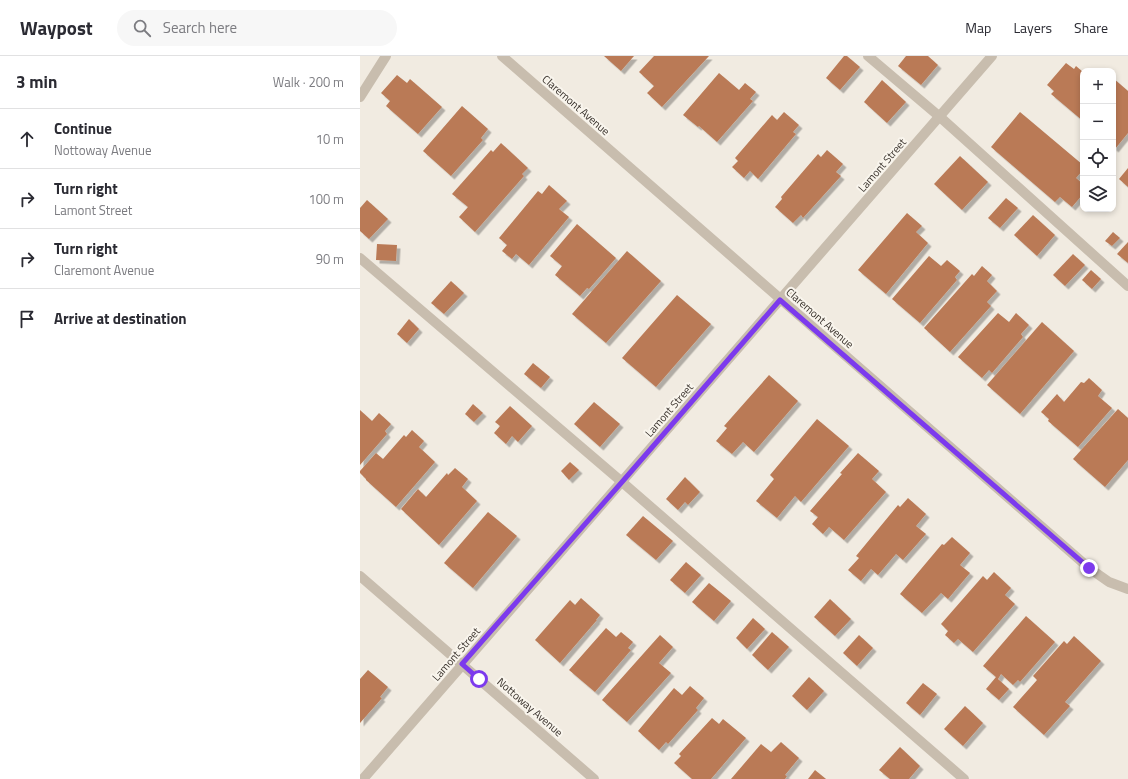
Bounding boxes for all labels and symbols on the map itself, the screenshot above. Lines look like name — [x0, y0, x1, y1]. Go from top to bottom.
street label: Claremont Avenue — [539, 71, 614, 139]
street label: Lamont Street — [854, 135, 910, 195]
street label: Claremont Avenue — [783, 284, 858, 352]
street label: Lamont Street — [641, 380, 697, 440]
route end — [1080, 559, 1098, 577]
street label: Lamont Street — [428, 624, 484, 684]
route start — [470, 670, 488, 688]
street label: Nottoway Avenue — [494, 674, 567, 740]

